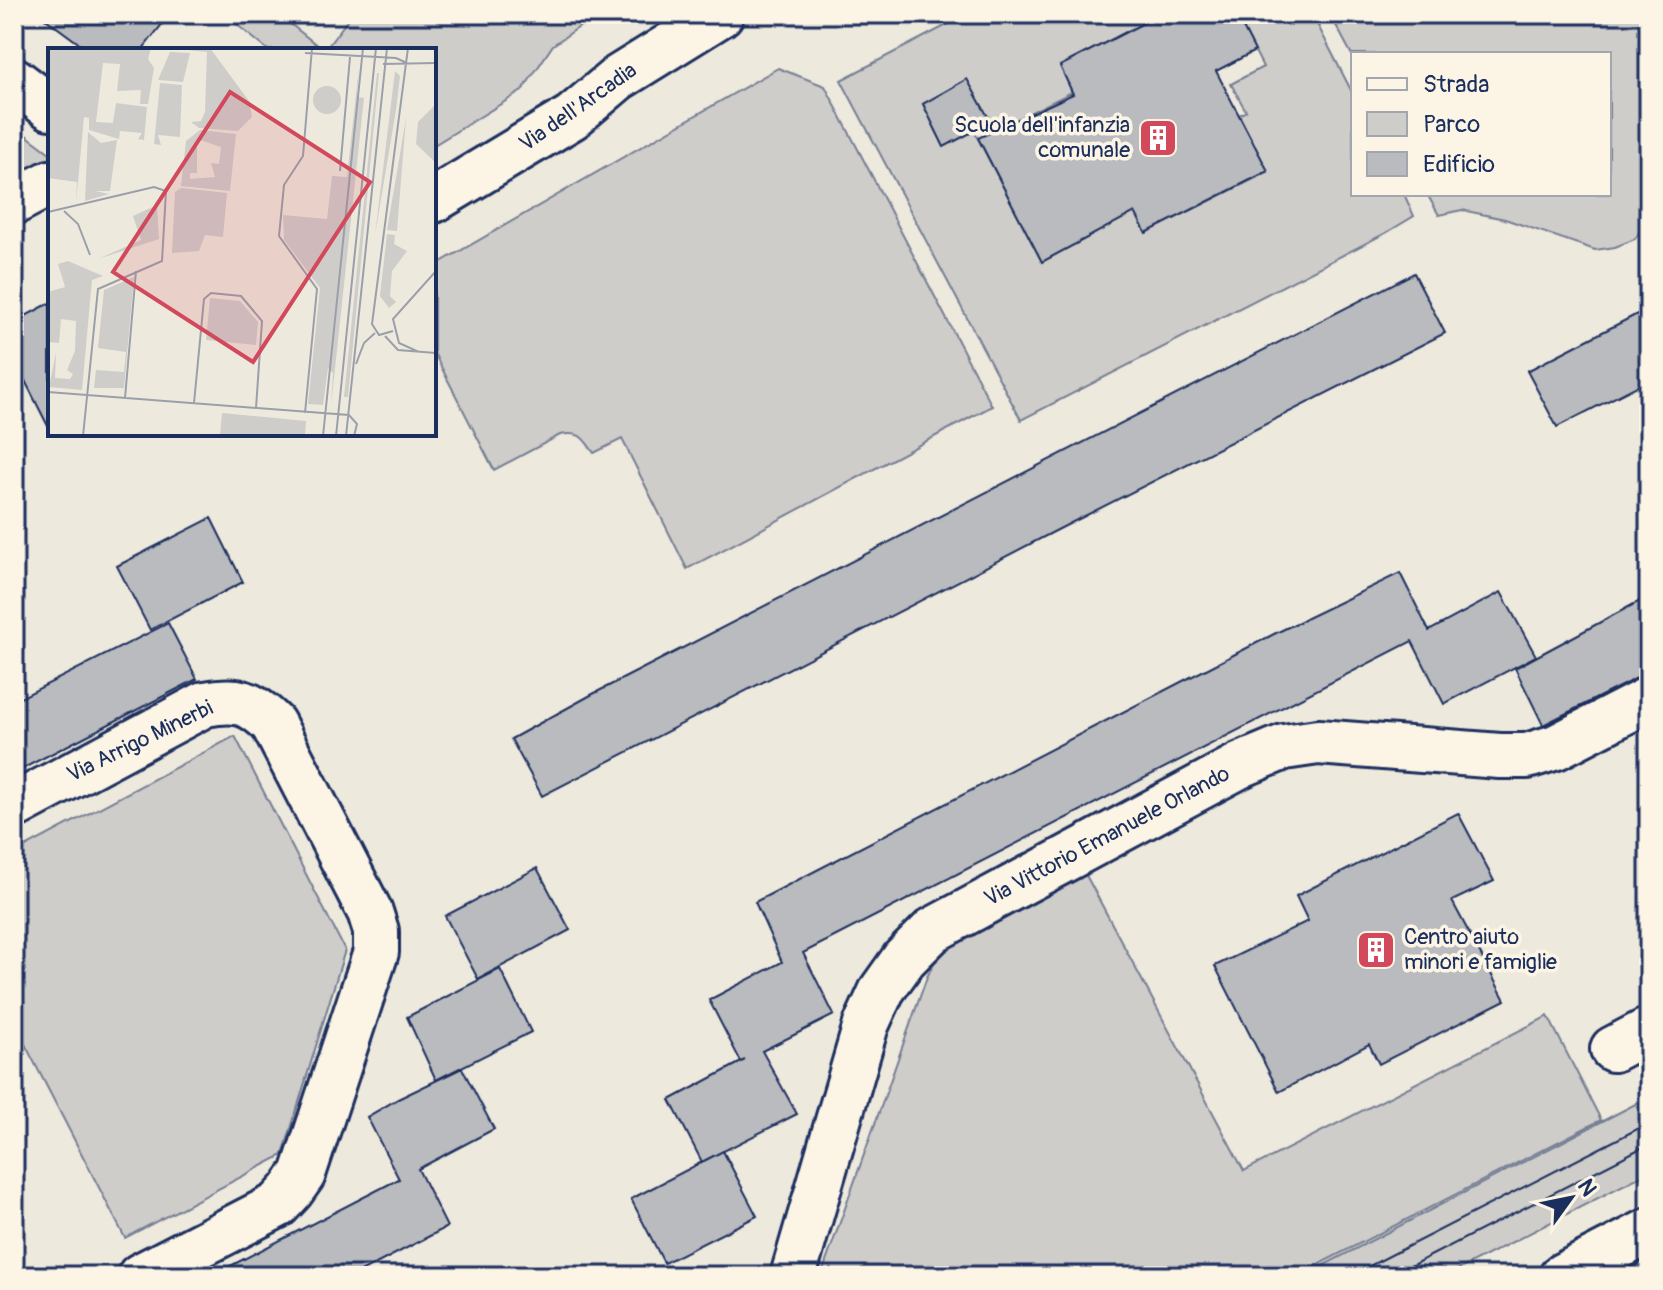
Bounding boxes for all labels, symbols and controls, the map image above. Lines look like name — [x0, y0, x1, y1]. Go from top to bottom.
inset map — [48, 48, 436, 436]
legend — [1351, 52, 1611, 196]
street label: Via dell'Arcadia — [514, 56, 642, 158]
text: Strada — [1423, 70, 1489, 99]
text: Parco — [1423, 110, 1480, 139]
place label: Scuola dell'infanzia comunale — [954, 111, 1130, 164]
building icon: Scuola dell'infanzia comunale — [1137, 117, 1179, 159]
text: Edificio — [1423, 150, 1495, 179]
street label: Via Arrigo Minerbi — [62, 694, 218, 788]
street label: Via Vittorio Emanuele Orlando — [979, 759, 1235, 913]
place label: Centro aiuto minori e famiglie — [1404, 923, 1557, 976]
building icon: Centro aiuto minori e famiglie — [1355, 929, 1397, 971]
north arrow — [1531, 1158, 1611, 1238]
text: N — [1571, 1174, 1603, 1202]

